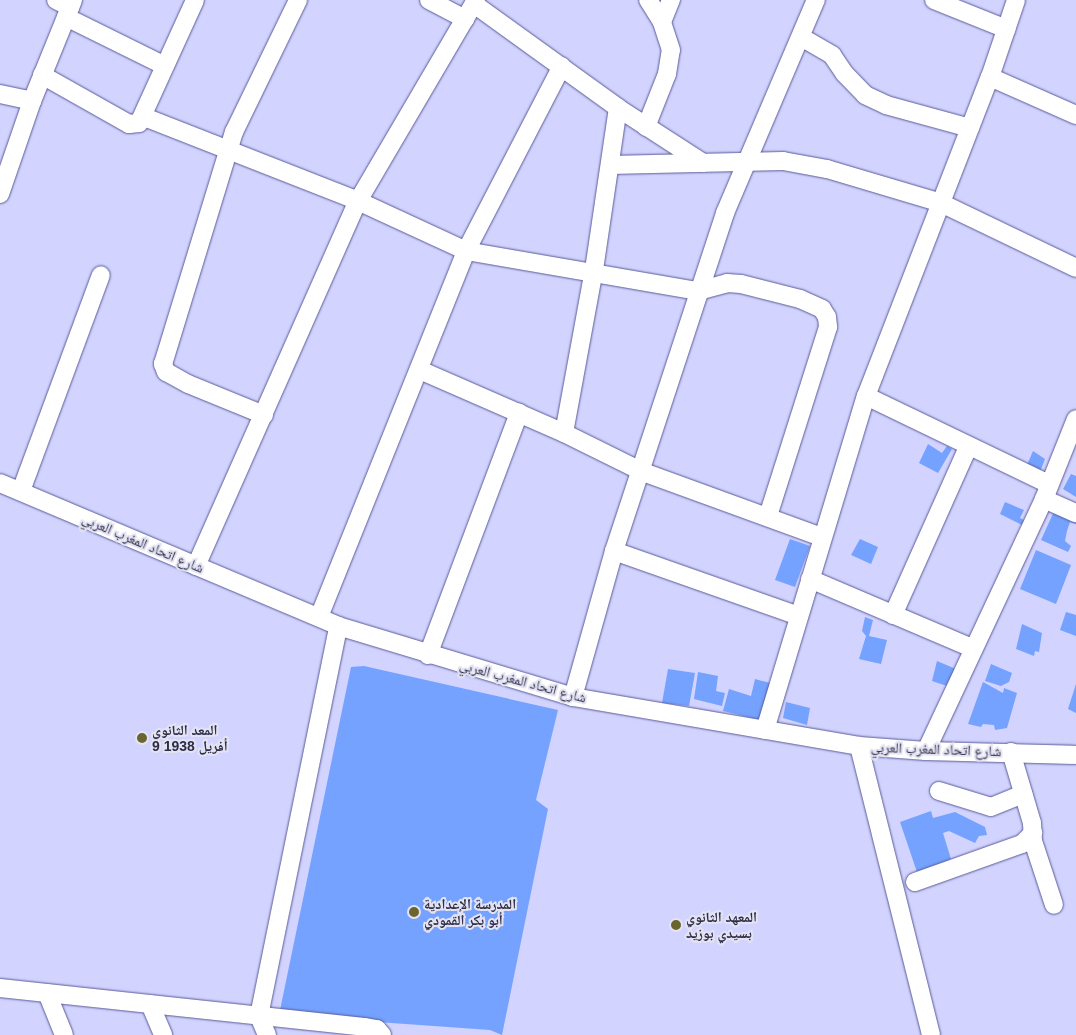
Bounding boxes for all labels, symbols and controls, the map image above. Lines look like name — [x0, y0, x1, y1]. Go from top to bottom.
street label: شارع اتحاد المغرب العربي — [80, 510, 206, 576]
street label: شارع اتحاد المغرب العربي — [458, 656, 588, 706]
place label: المعد الثانوي 9 أفريل 1938 — [152, 722, 228, 754]
marker: المعد الثانوي 9 أفريل 1938 — [136, 732, 148, 744]
street label: شارع اتحاد المغرب العربي — [870, 738, 1002, 760]
place label: المدرسة الإعدادية أبو بكر القمودي — [424, 896, 516, 929]
marker: المدرسة الإعدادية أبو بكر القمودي — [408, 906, 420, 918]
place label: المعهد الثانوي بسيدي بوزيد — [686, 909, 757, 942]
marker: المعهد الثانوي بسيدي بوزيد — [670, 919, 682, 931]

